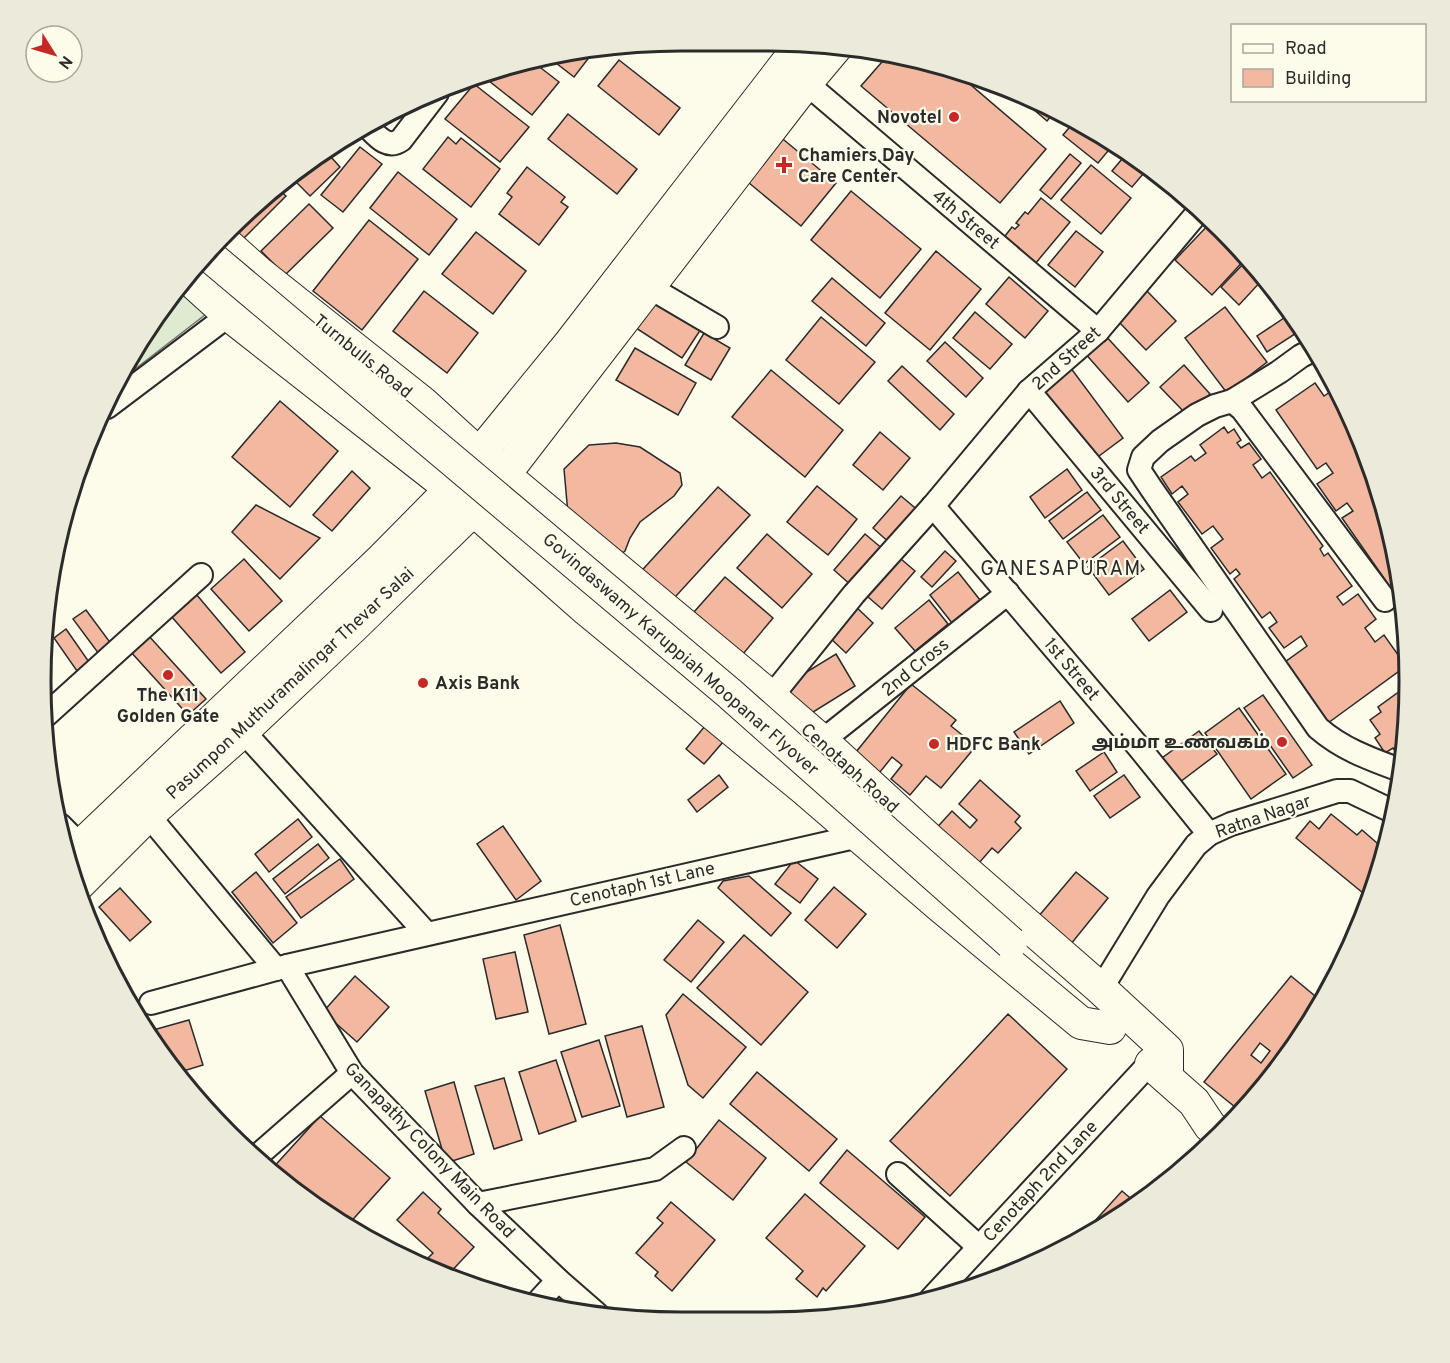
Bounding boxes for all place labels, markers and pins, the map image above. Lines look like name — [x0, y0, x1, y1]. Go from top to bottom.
place label: Novotel — [877, 107, 942, 130]
marker: Novotel — [947, 110, 961, 124]
place label: Chamiers Day Care Center — [798, 145, 915, 189]
marker: Chamiers Day Care Center — [775, 156, 793, 174]
marker: The K11 Golden Gate — [161, 668, 175, 682]
place label: Axis Bank — [435, 673, 520, 696]
marker: Axis Bank — [416, 676, 430, 690]
place label: The K11 Golden Gate — [117, 685, 219, 729]
place label: அம்மா உணவகம் — [1091, 732, 1270, 755]
place label: HDFC Bank — [946, 734, 1041, 757]
marker: அம்மா உணவகம் — [1275, 735, 1289, 749]
marker: HDFC Bank — [927, 737, 941, 751]

